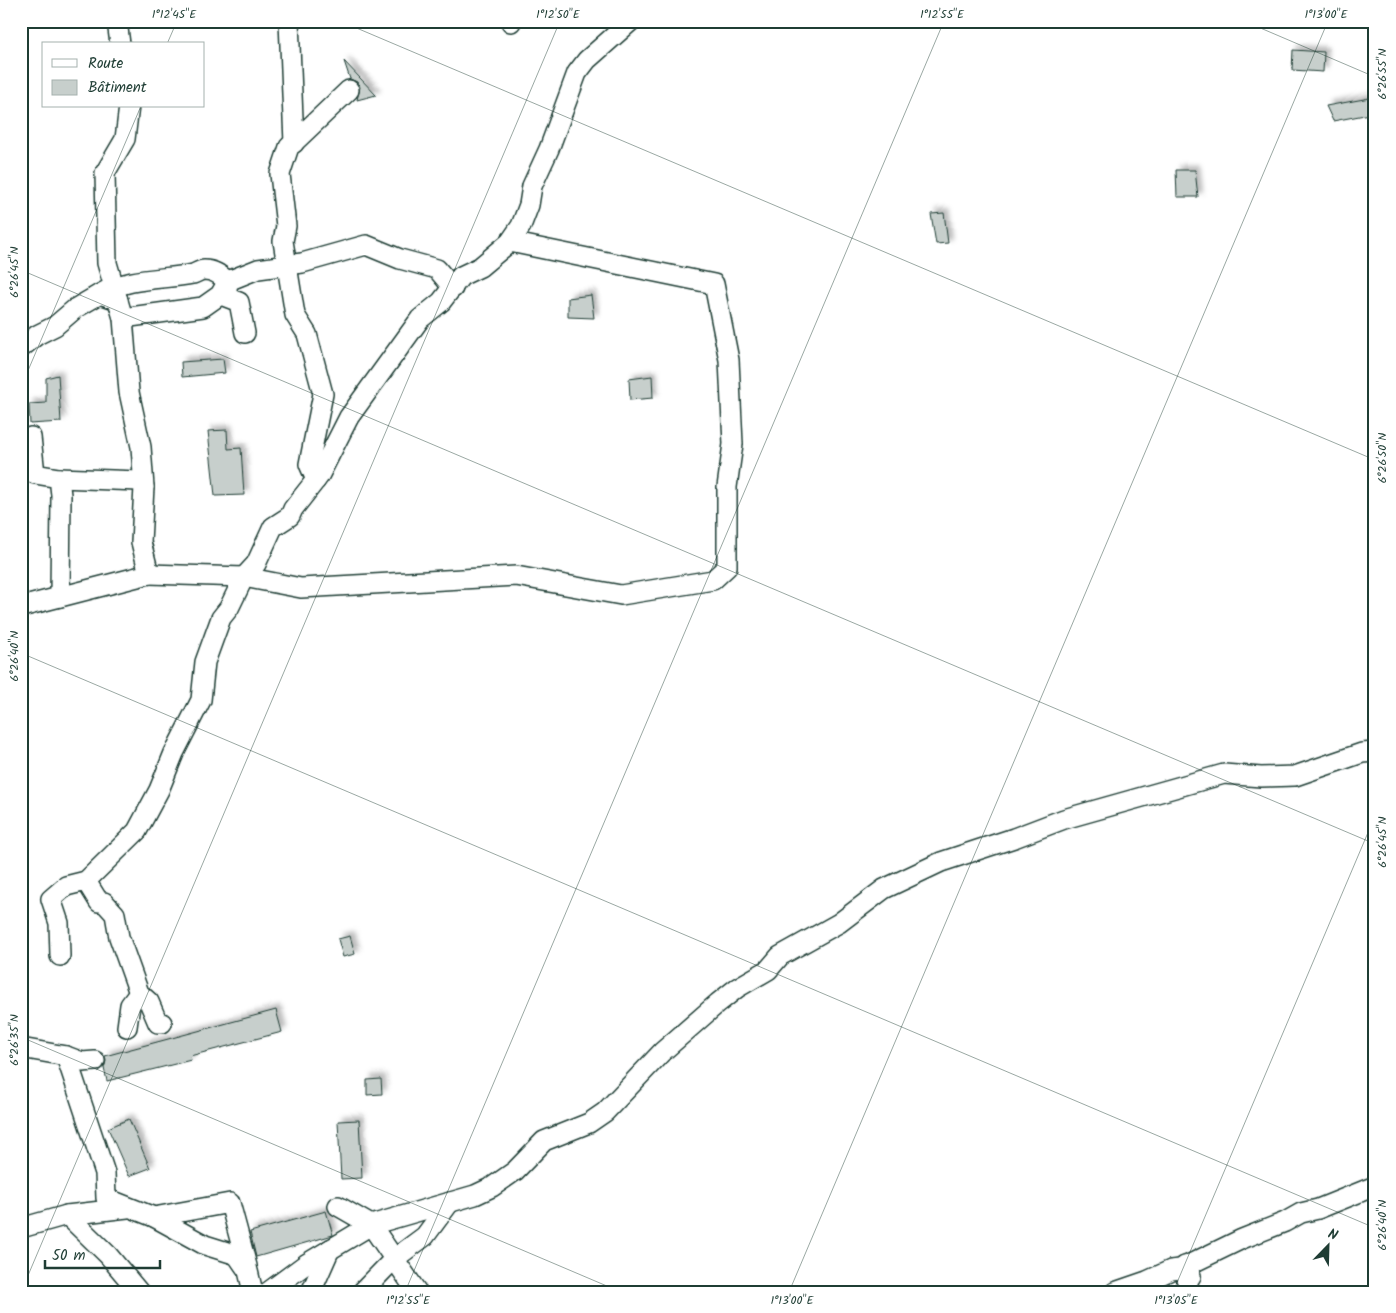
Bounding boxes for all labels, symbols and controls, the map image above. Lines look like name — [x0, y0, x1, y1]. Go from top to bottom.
text: 1°12'45"E — [152, 5, 197, 24]
text: 1°12'50"E — [536, 5, 581, 24]
text: 1°12'55"E — [920, 5, 965, 24]
text: 1°13'00"E — [1304, 5, 1349, 24]
legend — [42, 42, 205, 108]
text: 6°26'55"N — [1373, 48, 1392, 100]
text: Route — [88, 52, 124, 76]
text: Bâtiment — [88, 76, 147, 100]
text: 6°26'45"N — [5, 246, 24, 298]
text: 6°26'50"N — [1373, 433, 1392, 483]
text: 6°26'40"N — [5, 631, 24, 681]
text: 6°26'45"N — [1373, 816, 1392, 868]
text: 6°26'35"N — [5, 1014, 24, 1066]
text: 6°26'40"N — [1373, 1200, 1392, 1250]
north arrow — [1304, 1220, 1354, 1270]
text: N — [1324, 1223, 1341, 1247]
scale bar — [45, 1238, 160, 1270]
text: 50 m — [52, 1244, 86, 1268]
text: 1°12'55"E — [386, 1291, 431, 1310]
text: 1°13'00"E — [770, 1291, 815, 1310]
text: 1°13'05"E — [1154, 1291, 1199, 1310]

